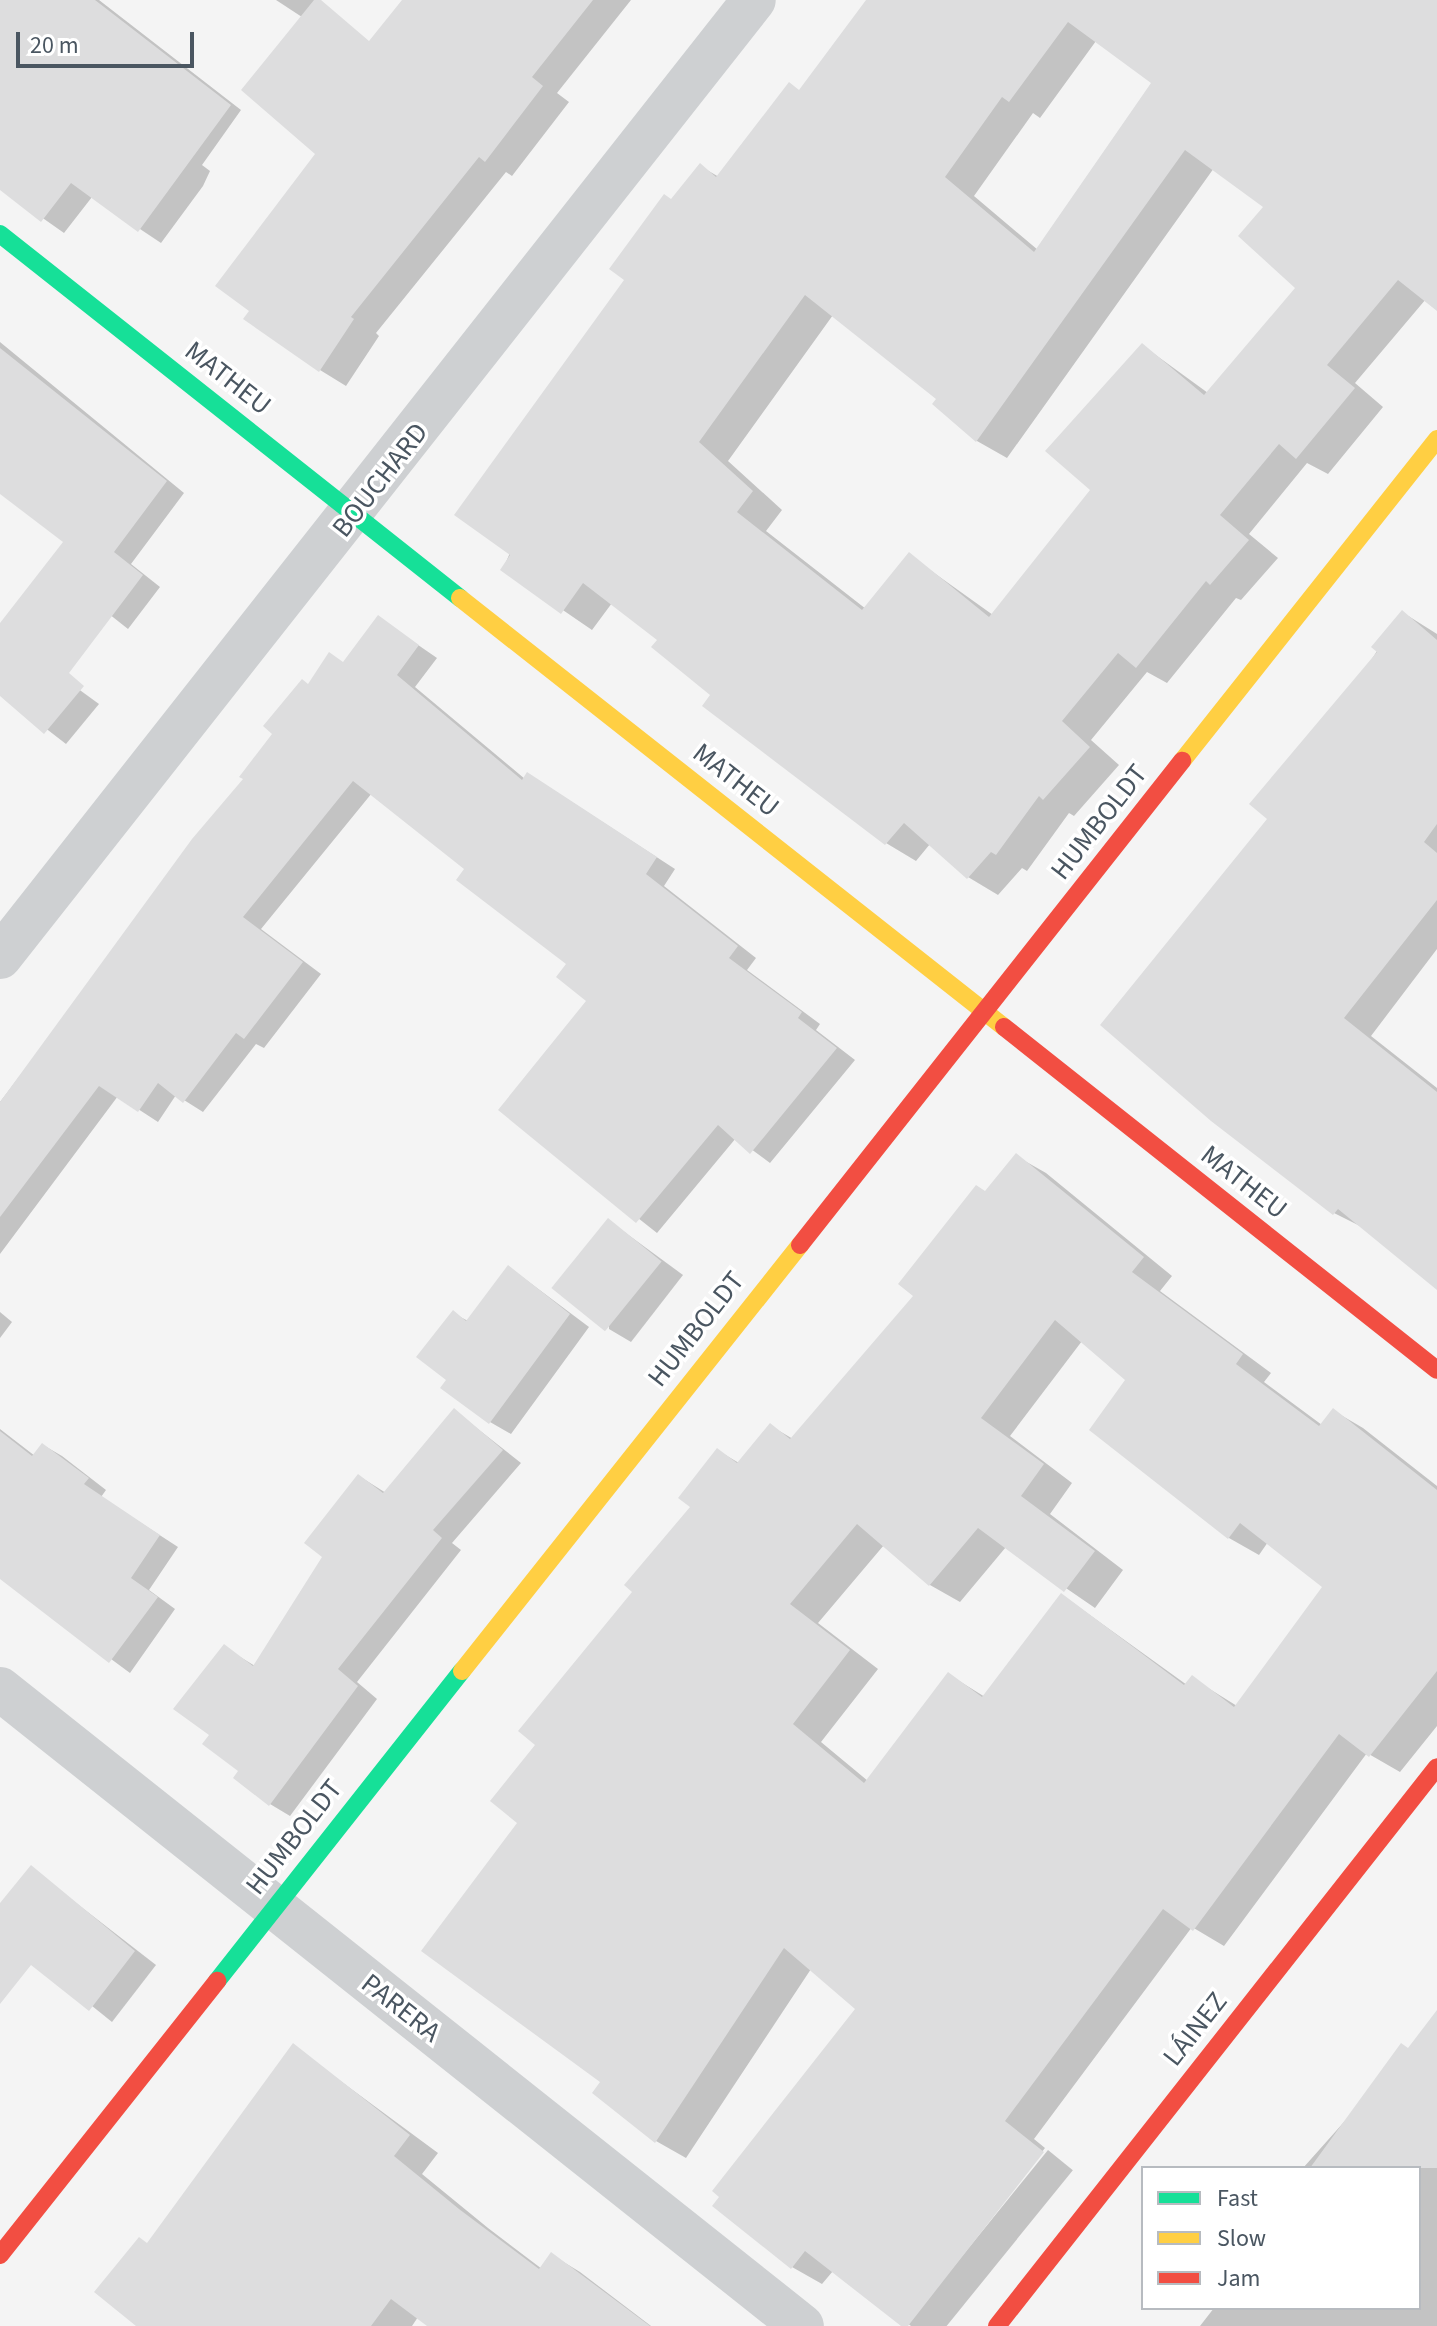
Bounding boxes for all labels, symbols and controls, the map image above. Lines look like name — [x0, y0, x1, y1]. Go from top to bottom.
scale bar — [20, 16, 198, 66]
text: 20 m — [30, 28, 79, 63]
street label: MATHEU — [178, 334, 278, 422]
street label: BOUCHARD — [325, 416, 435, 544]
street label: MATHEU — [686, 736, 786, 824]
street label: HUMBOLDT — [1044, 758, 1154, 886]
street label: MATHEU — [1194, 1138, 1294, 1226]
street label: HUMBOLDT — [641, 1265, 751, 1393]
street label: HUMBOLDT — [239, 1773, 349, 1901]
street label: PARERA — [355, 1967, 447, 2049]
street label: LÁINEZ — [1156, 1985, 1234, 2073]
legend — [1141, 2166, 1421, 2310]
text: Fast — [1217, 2181, 1258, 2216]
text: Slow — [1217, 2221, 1266, 2256]
text: Jam — [1217, 2261, 1261, 2296]

